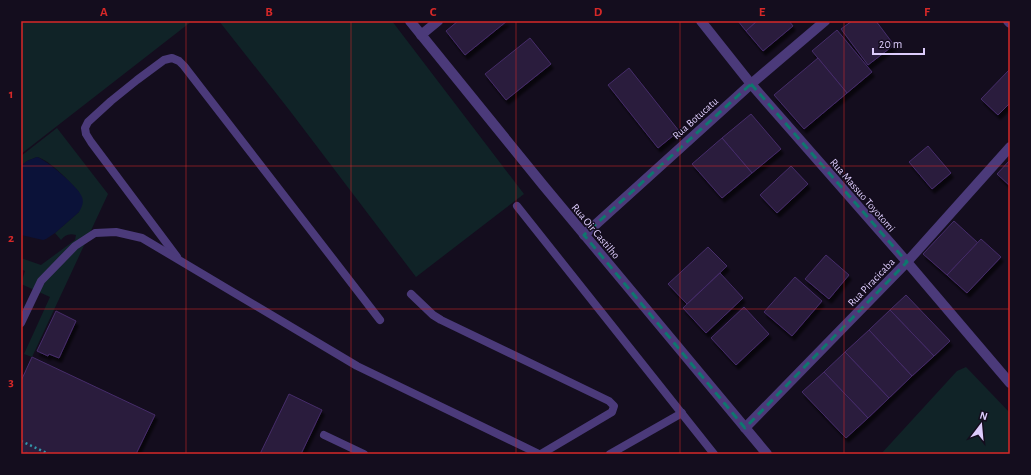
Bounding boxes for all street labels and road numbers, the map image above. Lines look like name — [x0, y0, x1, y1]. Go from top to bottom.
street label: Rua Botucatu — [670, 95, 720, 142]
street label: Rua Massuo Toyotomi — [828, 157, 897, 234]
street label: Rua Oir Castilho — [569, 202, 622, 261]
street label: Rua Piracicaba — [846, 256, 897, 309]

